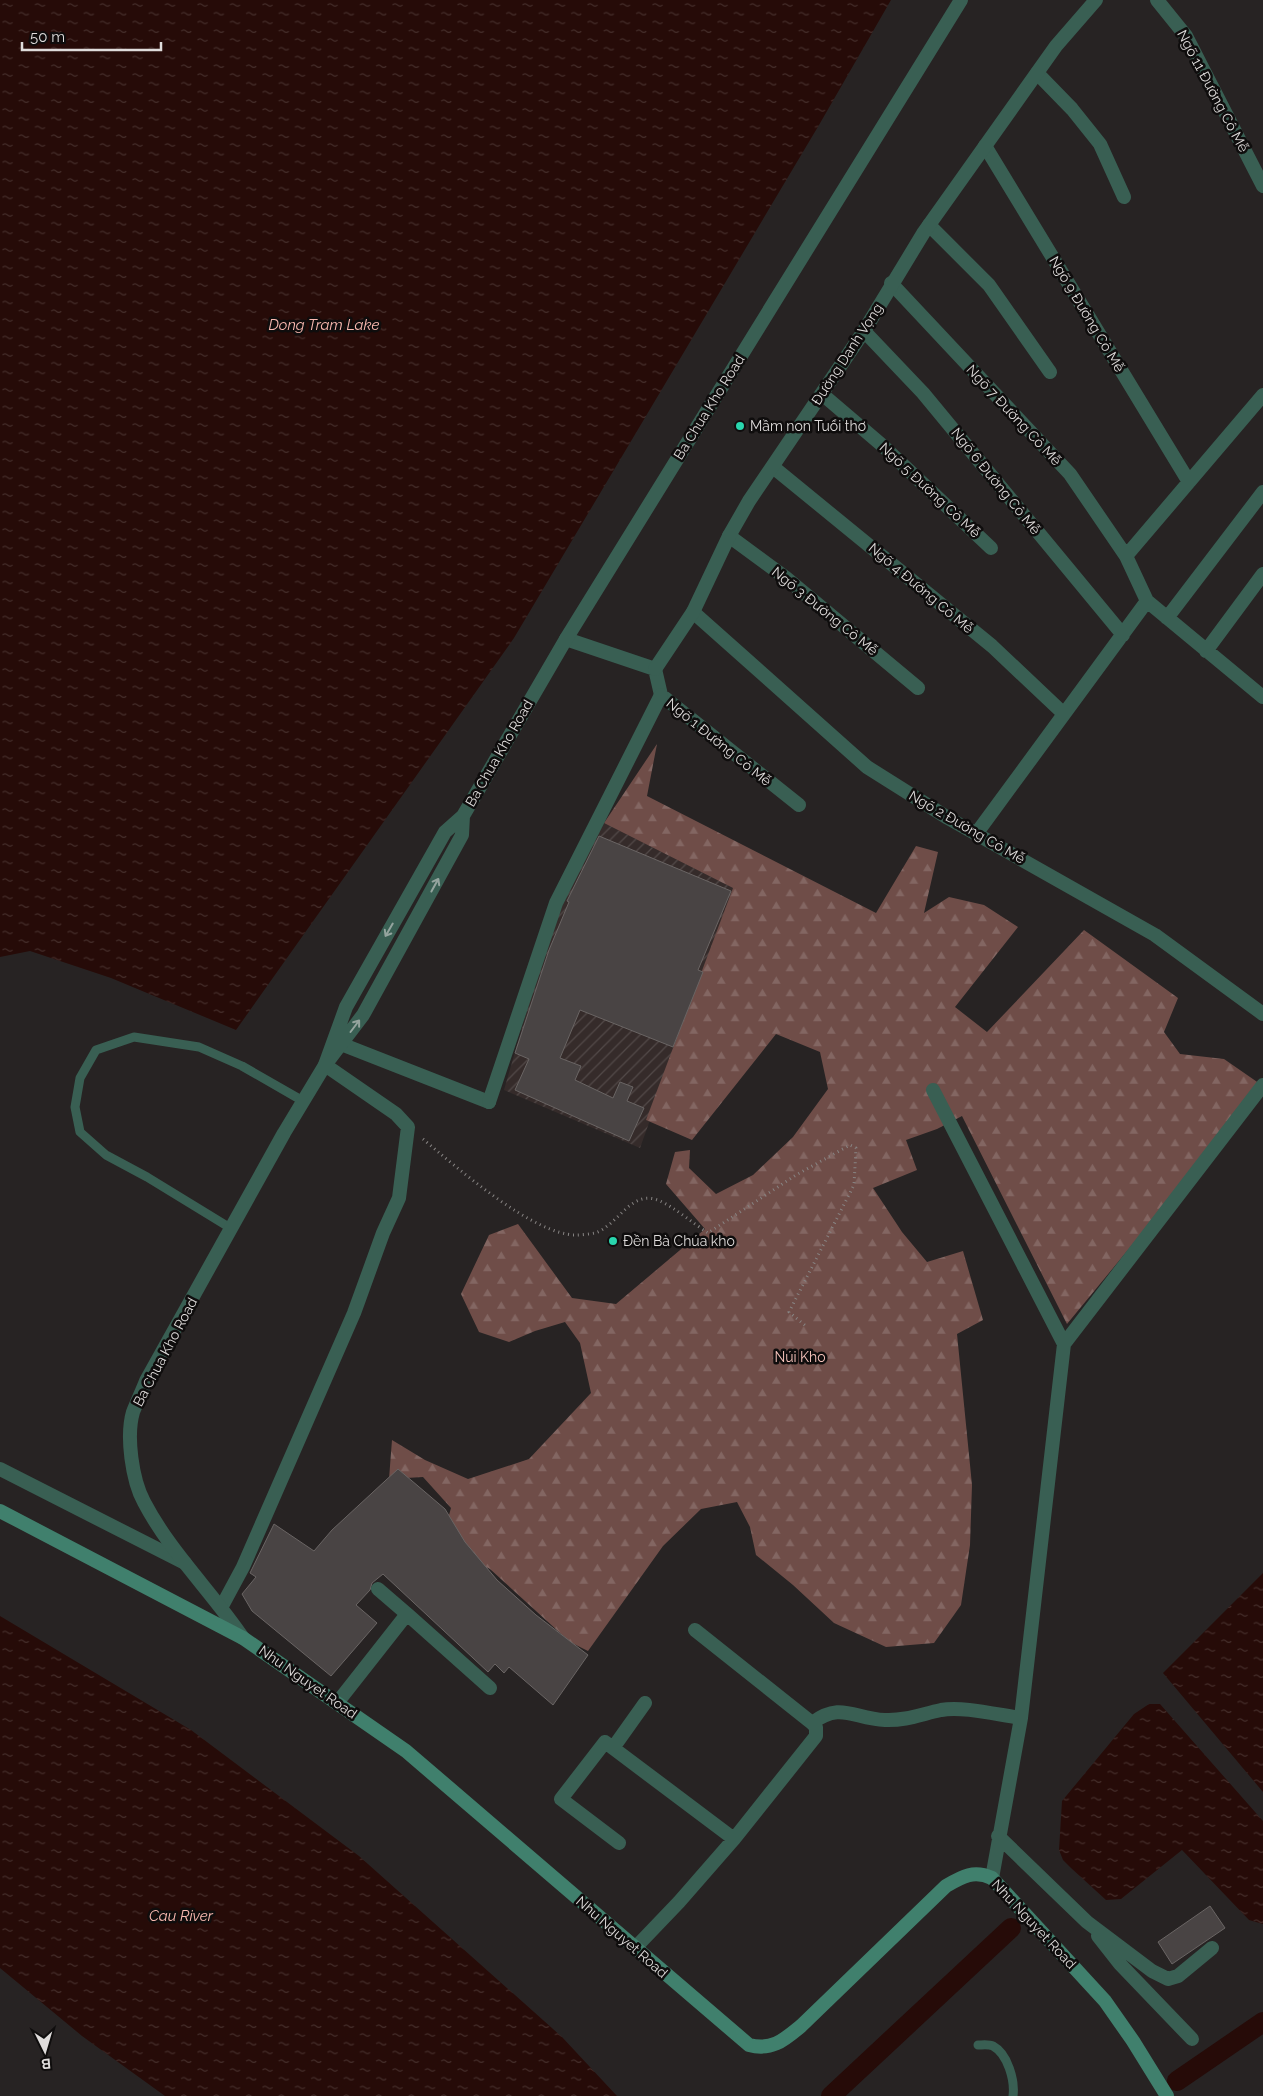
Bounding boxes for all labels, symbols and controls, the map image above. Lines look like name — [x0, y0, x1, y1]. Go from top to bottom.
scale bar — [22, 20, 161, 52]
street label: Ngõ 11 Đường Cô Mễ — [1174, 27, 1252, 155]
text: 50 m — [30, 28, 65, 46]
street label: Ngõ 9 Đường Cô Mễ — [1046, 253, 1128, 375]
street label: Đường Danh Vọng — [808, 300, 886, 408]
water label: Dong Tram Lake — [269, 316, 379, 334]
street label: Ba Chua Kho Road — [670, 352, 748, 462]
street label: Ngõ 7 Đường Cô Mễ — [963, 361, 1065, 469]
place label: Mầm non Tuổi thơ — [750, 418, 866, 434]
marker: Mầm non Tuổi thơ — [734, 420, 746, 432]
street label: Ngõ 6 Đường Cô Mễ — [948, 425, 1044, 537]
street label: Ngõ 5 Đường Cô Mễ — [876, 439, 984, 541]
street label: Ngõ 4 Đường Cô Mễ — [865, 540, 977, 636]
street label: Ngõ 3 Đường Cô Mễ — [769, 563, 881, 659]
street label: Ngõ 1 Đường Cô Mễ — [663, 695, 775, 789]
street label: Ba Chua Kho Road — [462, 697, 536, 809]
street label: Ngõ 2 Đường Cô Mễ — [906, 787, 1028, 867]
one-way arrow — [430, 878, 440, 893]
one-way arrow — [384, 922, 394, 937]
one-way arrow — [349, 1020, 360, 1033]
place label: Đền Bà Chúa kho — [623, 1233, 735, 1249]
marker: Đền Bà Chúa kho — [607, 1235, 619, 1247]
street label: Ba Chua Kho Road — [130, 1295, 200, 1409]
park label: Núi Kho — [774, 1349, 826, 1365]
street label: Nhu Nguyet Road — [256, 1642, 360, 1722]
street label: Nhu Nguyet Road — [989, 1876, 1079, 1972]
street label: Nhu Nguyet Road — [573, 1893, 671, 1981]
water label: Cau River — [149, 1907, 214, 1925]
north arrow — [20, 2026, 70, 2076]
text: B — [40, 2056, 52, 2072]

